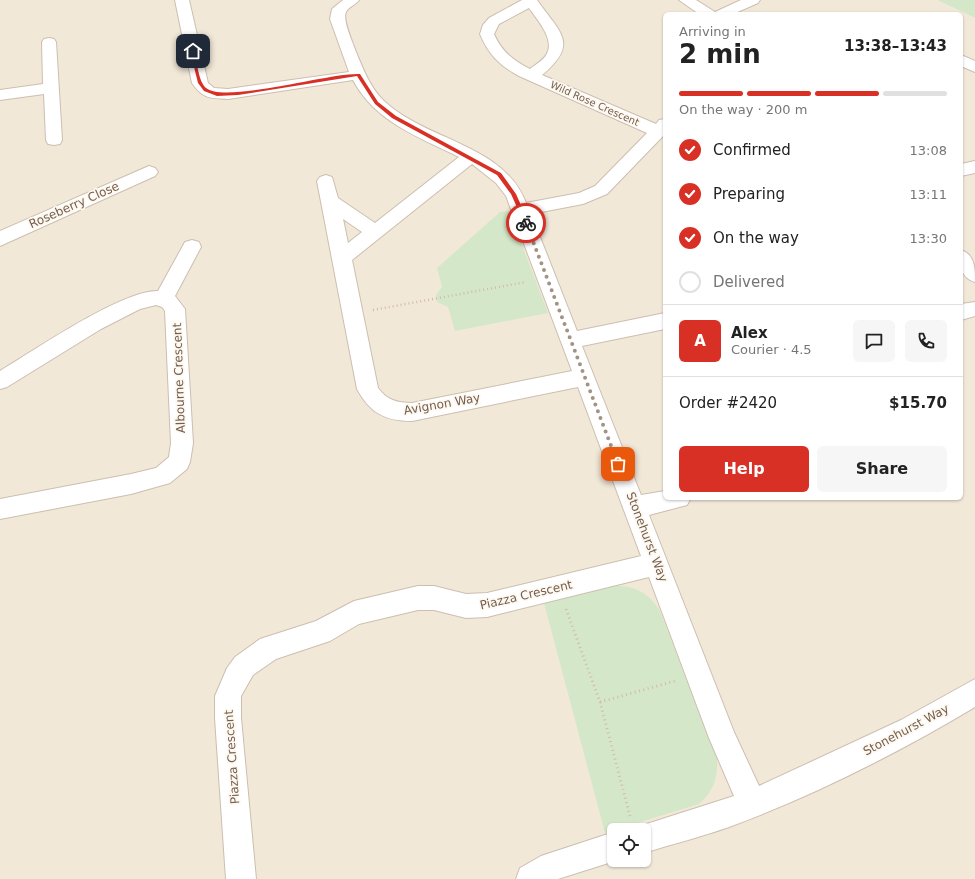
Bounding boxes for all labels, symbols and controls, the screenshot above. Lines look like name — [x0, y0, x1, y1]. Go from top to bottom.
text: Arriving in — [679, 24, 746, 39]
pin — [176, 34, 210, 68]
text: 13:38–13:43 — [844, 37, 947, 55]
text: 2 min — [679, 39, 761, 69]
icon: home — [182, 40, 204, 62]
street label: Wild Rose Crescent — [549, 79, 641, 128]
text: On the way · 200 m — [679, 102, 807, 117]
icon: check — [679, 139, 701, 161]
text: Confirmed — [713, 141, 791, 159]
text: 13:08 — [910, 143, 947, 158]
street label: Roseberry Close — [27, 179, 121, 231]
icon: check — [679, 183, 701, 205]
text: Preparing — [713, 185, 785, 203]
text: 13:11 — [910, 187, 947, 202]
courier — [506, 203, 546, 243]
icon: bike — [515, 212, 537, 234]
icon: check — [679, 227, 701, 249]
text: On the way — [713, 229, 799, 247]
text: 13:30 — [910, 231, 947, 246]
text: Delivered — [713, 273, 785, 291]
button: chat — [853, 320, 895, 362]
button: phone — [905, 320, 947, 362]
street label: Albourne Crescent — [170, 322, 188, 434]
text: Alex — [731, 324, 768, 342]
text: A — [694, 332, 706, 350]
text: Courier · 4.5 — [731, 342, 812, 357]
street label: Avignon Way — [403, 390, 481, 418]
text: Order #2420 — [679, 394, 777, 412]
text: $15.70 — [889, 394, 947, 412]
button: Help — [679, 446, 809, 492]
button: Share — [817, 446, 947, 492]
pin — [601, 447, 635, 481]
icon: bag — [607, 453, 629, 475]
street label: Stonehurst Way — [623, 490, 671, 584]
street label: Piazza Crescent — [478, 577, 574, 612]
street label: Stonehurst Way — [861, 701, 951, 759]
street label: Piazza Crescent — [222, 709, 242, 805]
map controls — [607, 823, 651, 867]
button: locate — [607, 823, 651, 867]

